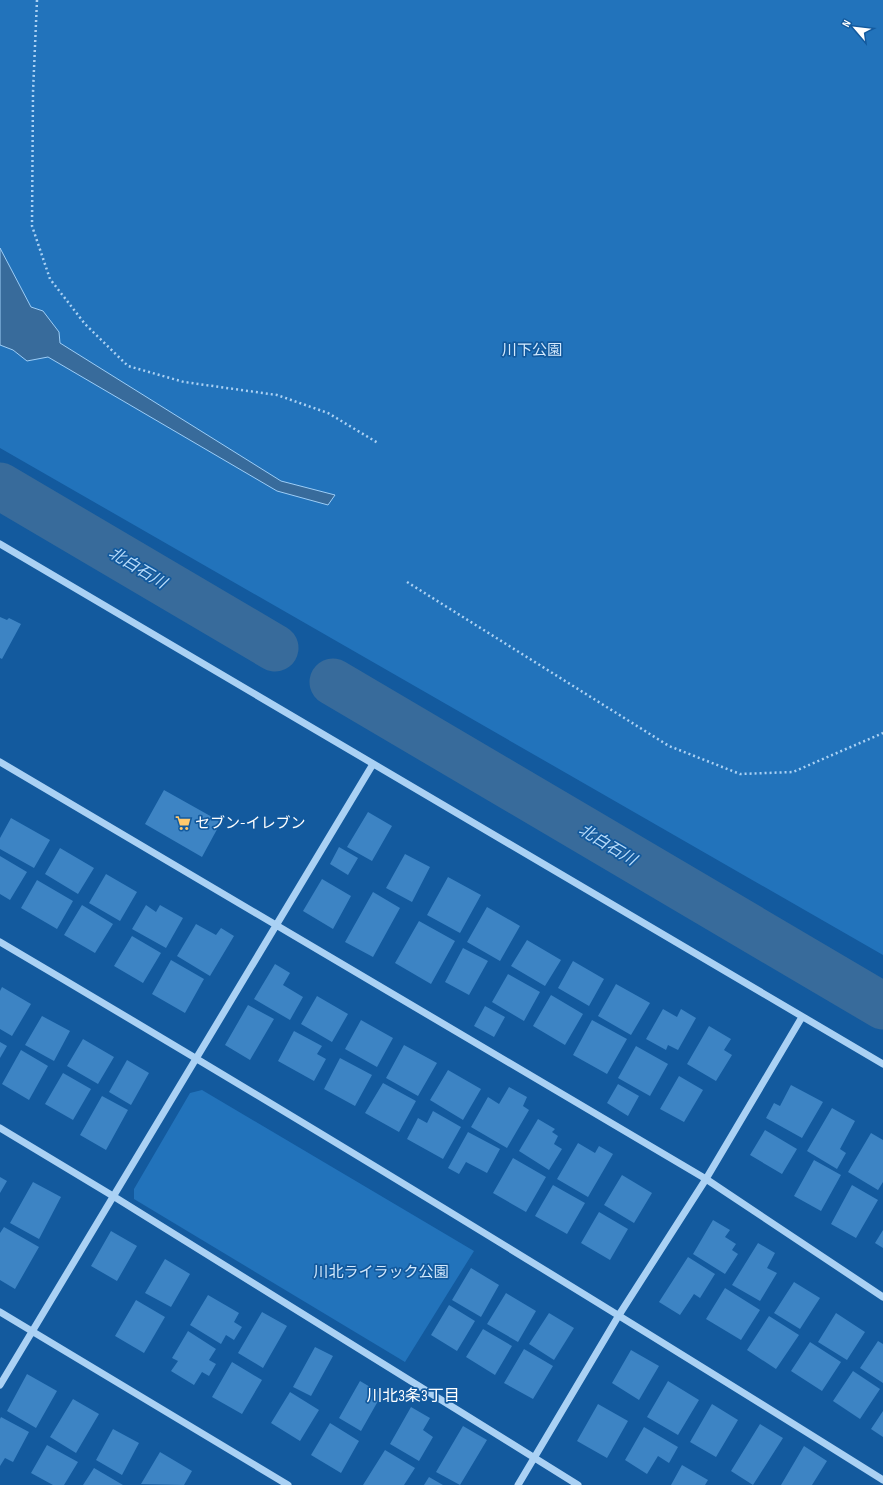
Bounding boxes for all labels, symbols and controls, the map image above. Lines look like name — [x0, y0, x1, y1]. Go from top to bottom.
north arrow — [835, 8, 875, 48]
text: N — [839, 18, 854, 29]
park label: 川下公園 — [502, 341, 562, 360]
water label: 北白石川 — [105, 544, 171, 594]
supermarket icon: セブン-イレブン — [174, 814, 192, 832]
place label: セブン-イレブン — [195, 814, 306, 833]
water label: 北白石川 — [575, 821, 641, 871]
park label: 川北ライラック公園 — [313, 1263, 449, 1282]
district label: 川北3条3丁目 — [366, 1387, 460, 1406]

